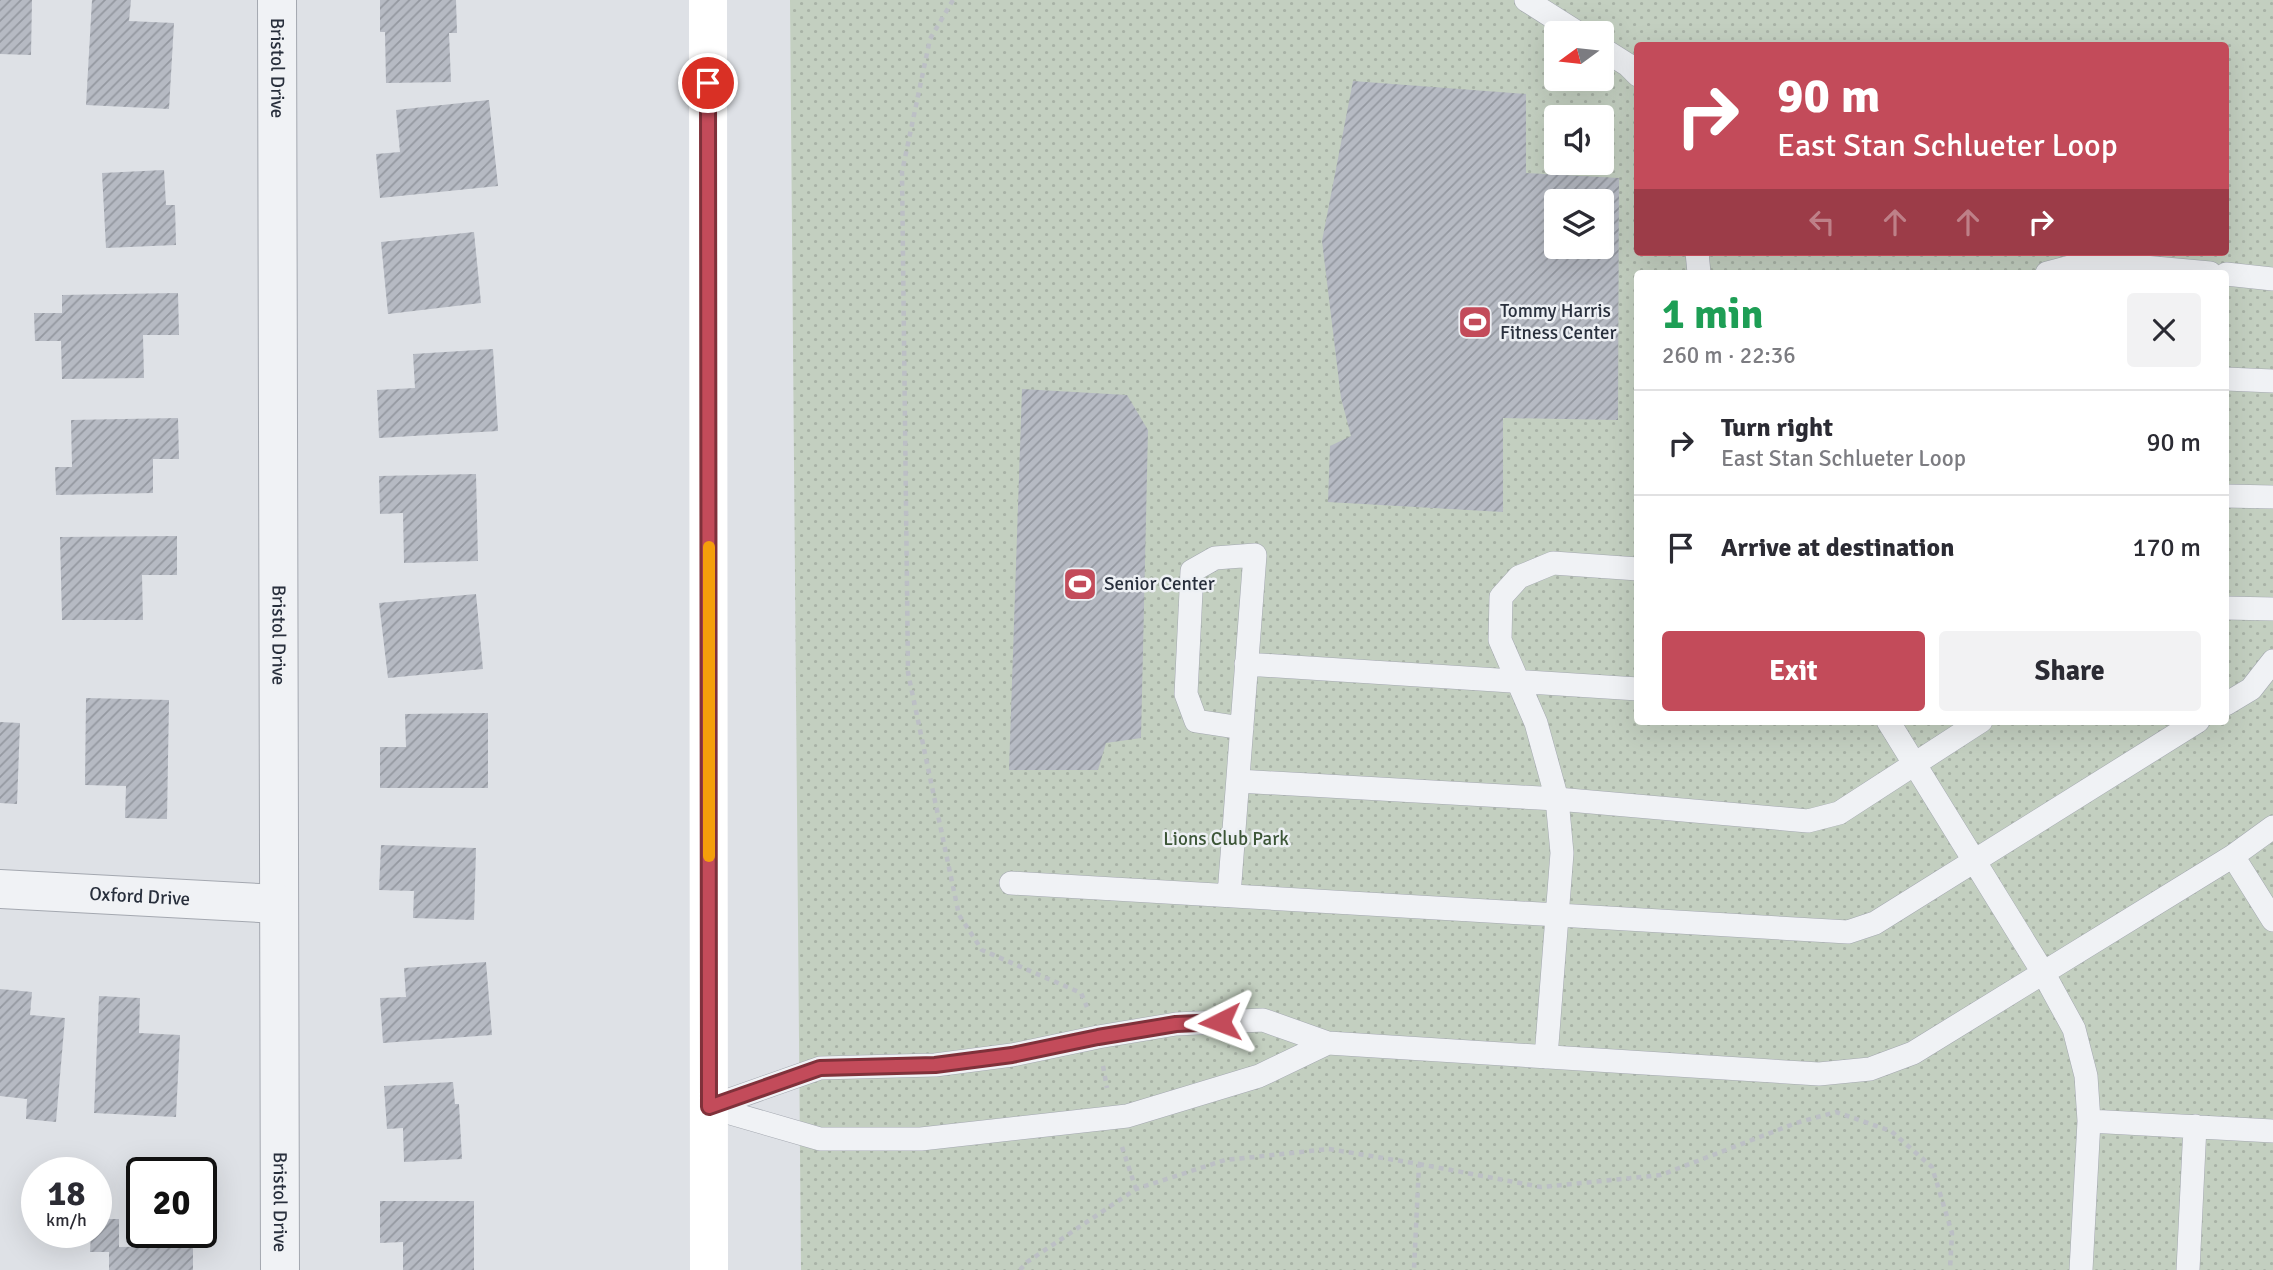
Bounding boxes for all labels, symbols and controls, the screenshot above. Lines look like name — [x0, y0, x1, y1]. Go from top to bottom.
street label: Bristol Drive — [265, 18, 289, 118]
north arrow — [1544, 21, 1614, 91]
map controls — [1544, 21, 1614, 259]
pin — [678, 53, 738, 113]
icon: arrive — [689, 64, 727, 102]
text: 90 m — [1777, 66, 1880, 126]
icon: right — [1662, 70, 1753, 161]
button: sound — [1544, 105, 1614, 175]
text: East Stan Schlueter Loop — [1777, 126, 2118, 165]
button: layers — [1544, 189, 1614, 259]
icon: left — [1803, 203, 1841, 241]
icon: ahead — [1876, 203, 1914, 241]
icon: ahead — [1949, 203, 1987, 241]
icon: right — [2022, 203, 2060, 241]
text: 1 min — [1662, 289, 1763, 340]
button: close — [2127, 293, 2201, 367]
place label: Tommy Harris Fitness Center — [1500, 299, 1616, 345]
sports icon: Tommy Harris Fitness Center — [1456, 303, 1494, 341]
text: 260 m · 22:36 — [1662, 341, 1796, 370]
text: Turn right — [1721, 412, 1833, 444]
icon: right — [1662, 424, 1700, 462]
text: 90 m — [2146, 427, 2201, 459]
text: East Stan Schlueter Loop — [1721, 444, 1966, 473]
icon: arrive — [1662, 529, 1700, 567]
text: Arrive at destination — [1721, 532, 1954, 564]
text: 170 m — [2132, 532, 2201, 564]
sports icon: Senior Center — [1061, 565, 1099, 603]
place label: Senior Center — [1104, 572, 1215, 596]
street label: Bristol Drive — [266, 585, 291, 685]
button: Exit — [1662, 631, 1925, 711]
button: Share — [1939, 631, 2201, 711]
park label: Lions Club Park — [1163, 827, 1289, 851]
street label: Oxford Drive — [89, 882, 191, 911]
position arrow — [1183, 985, 1257, 1059]
street label: Bristol Drive — [268, 1152, 292, 1252]
speed limit sign: 20 — [126, 1157, 217, 1248]
text: 18 — [48, 1172, 85, 1215]
text: km/h — [46, 1209, 87, 1231]

